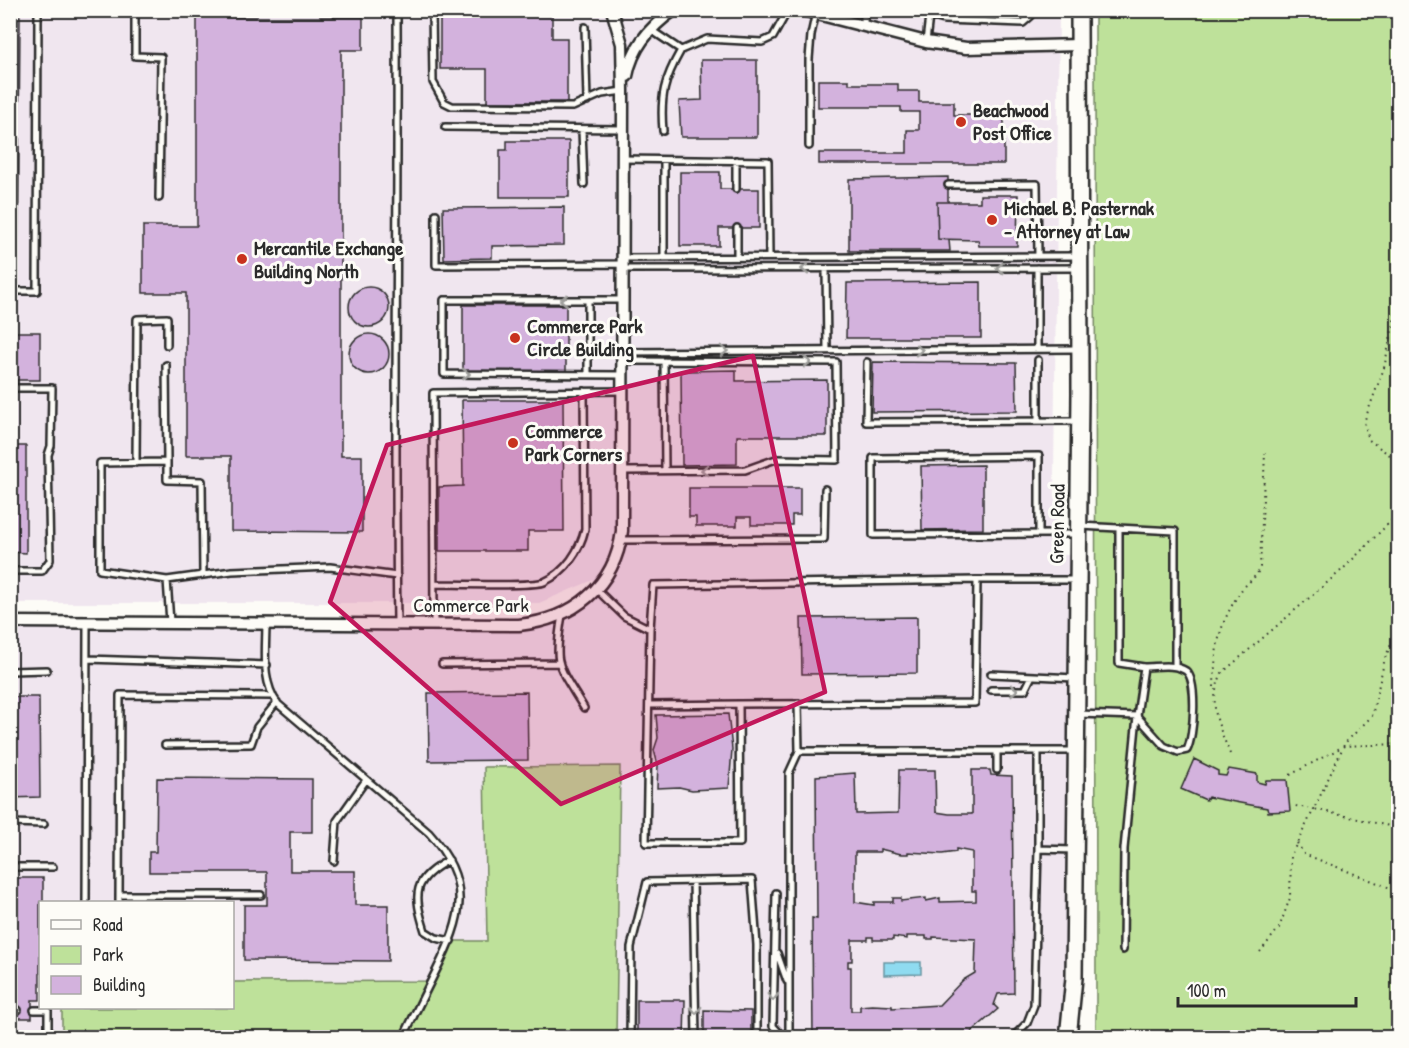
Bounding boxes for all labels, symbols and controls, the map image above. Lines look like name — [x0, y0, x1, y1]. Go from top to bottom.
place label: Beachwood Post Office — [973, 96, 1052, 146]
marker: Beachwood Post Office — [954, 115, 968, 129]
place label: Michael B. Pasternak - Attorney at Law — [1004, 194, 1155, 245]
marker: Michael B. Pasternak - Attorney at Law — [985, 213, 999, 227]
place label: Mercantile Exchange Building North — [254, 234, 403, 285]
marker: Mercantile Exchange Building North — [235, 252, 249, 266]
one-way arrow — [995, 262, 1004, 274]
one-way arrow — [800, 263, 809, 275]
one-way arrow — [560, 294, 569, 306]
place label: Commerce Park Circle Building — [527, 312, 643, 363]
marker: Commerce Park Circle Building — [508, 331, 522, 345]
one-way arrow — [915, 344, 924, 356]
one-way arrow — [720, 345, 729, 357]
one-way arrow — [802, 356, 811, 368]
one-way arrow — [462, 368, 471, 380]
place label: Commerce Park Corners — [525, 417, 622, 467]
marker: Commerce Park Corners — [506, 436, 520, 450]
one-way arrow — [701, 464, 710, 476]
street label: Green Road — [1042, 484, 1071, 564]
street label: Commerce Park — [413, 591, 529, 618]
one-way arrow — [1010, 684, 1019, 696]
legend — [39, 901, 234, 1009]
text: Road — [93, 912, 123, 937]
text: Park — [93, 942, 124, 967]
scale bar — [1178, 970, 1356, 1008]
text: Building — [93, 972, 145, 997]
text: 100 m — [1187, 978, 1226, 1003]
one-way arrow — [767, 992, 779, 1001]
one-way arrow — [690, 1005, 702, 1014]

